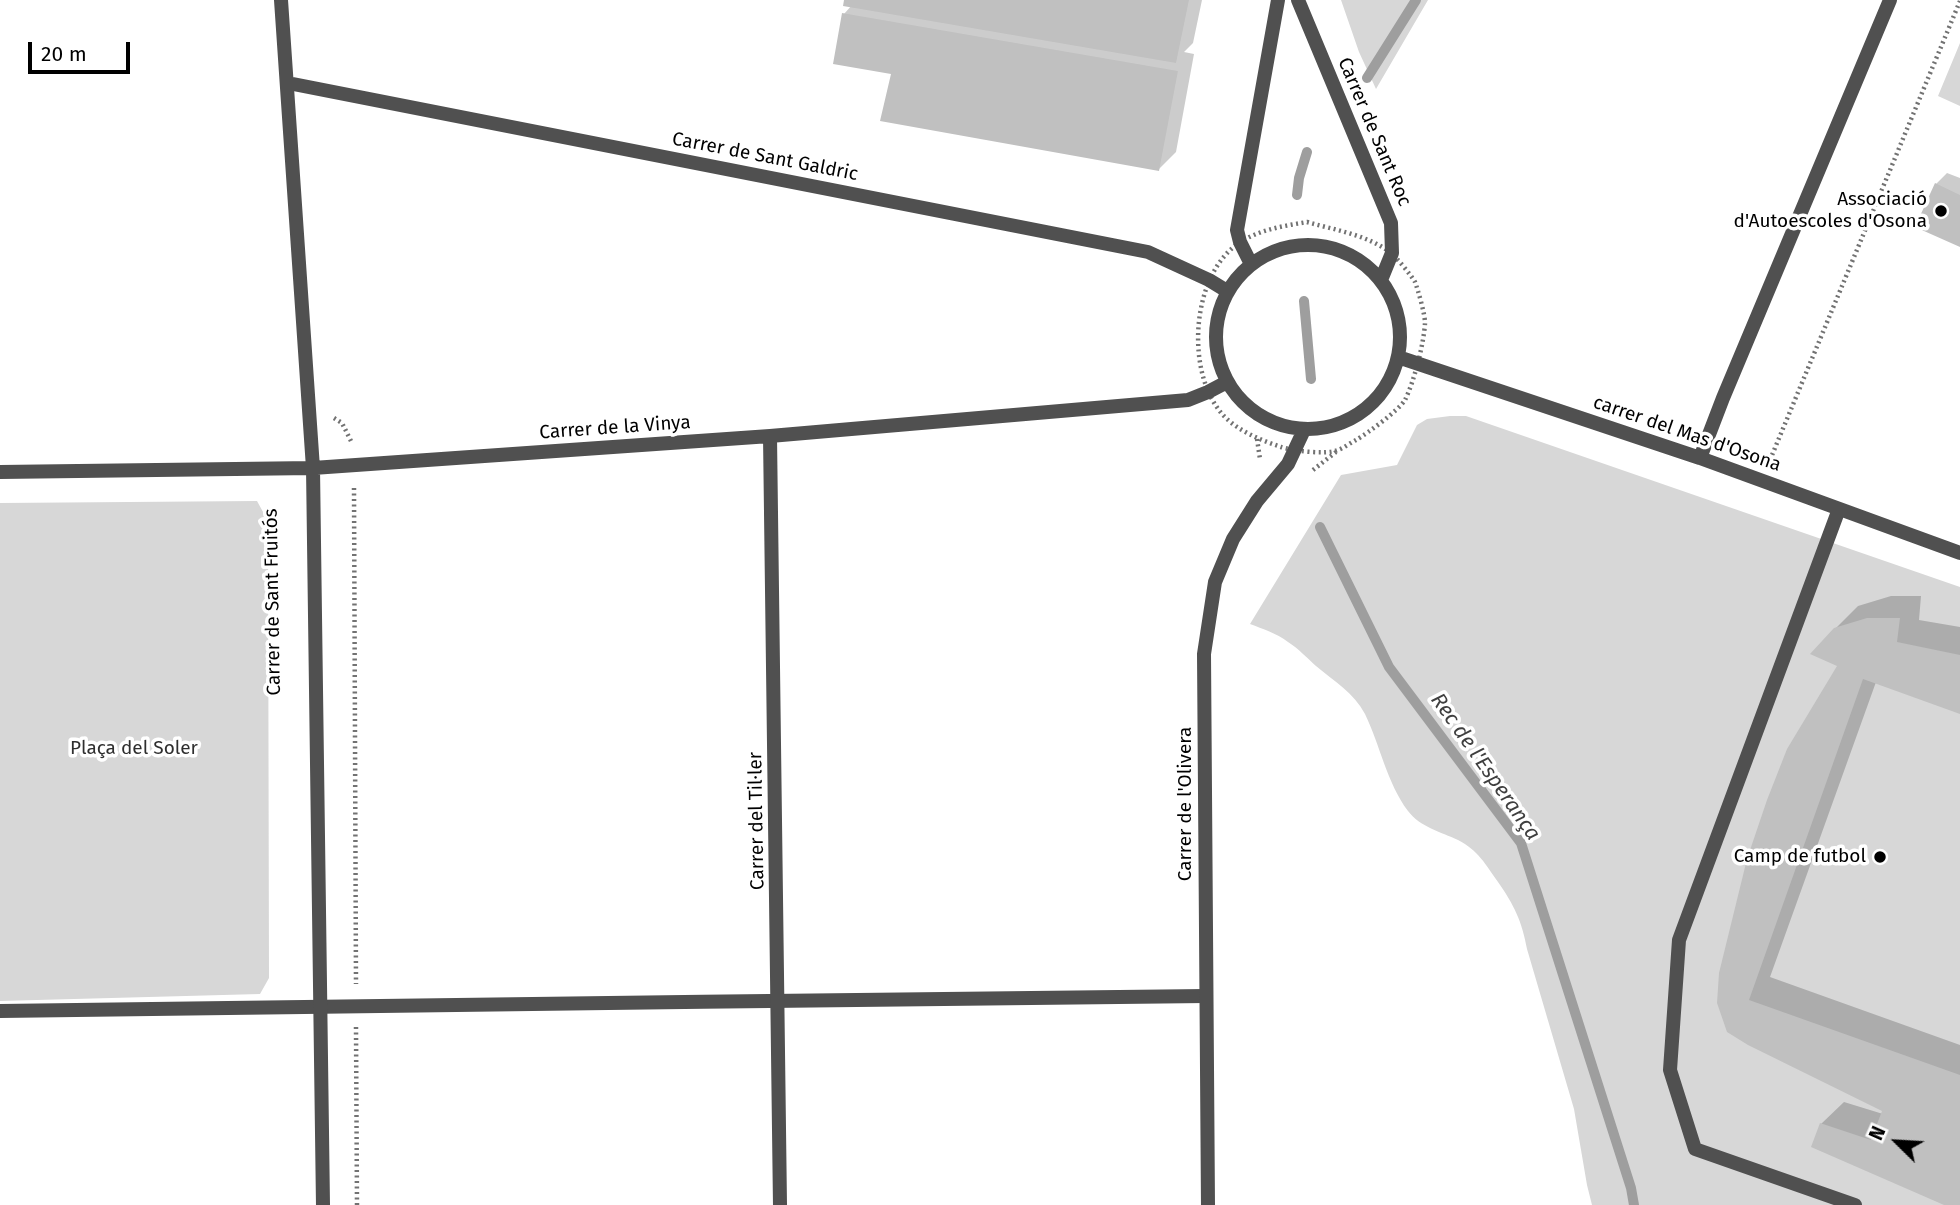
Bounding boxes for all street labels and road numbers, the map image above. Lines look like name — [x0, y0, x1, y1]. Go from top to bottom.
street label: Carrer de Sant Roc — [1332, 54, 1416, 210]
street label: Carrer de Sant Galdric — [670, 128, 860, 186]
street label: carrer del Mas d'Osona — [1590, 391, 1784, 477]
street label: Carrer de la Vinya — [539, 411, 691, 445]
street label: Carrer de Sant Fruitós — [260, 508, 286, 696]
street label: Carrer de l'Olivera — [1175, 727, 1197, 881]
street label: Carrer del Til·ler — [744, 752, 770, 890]

